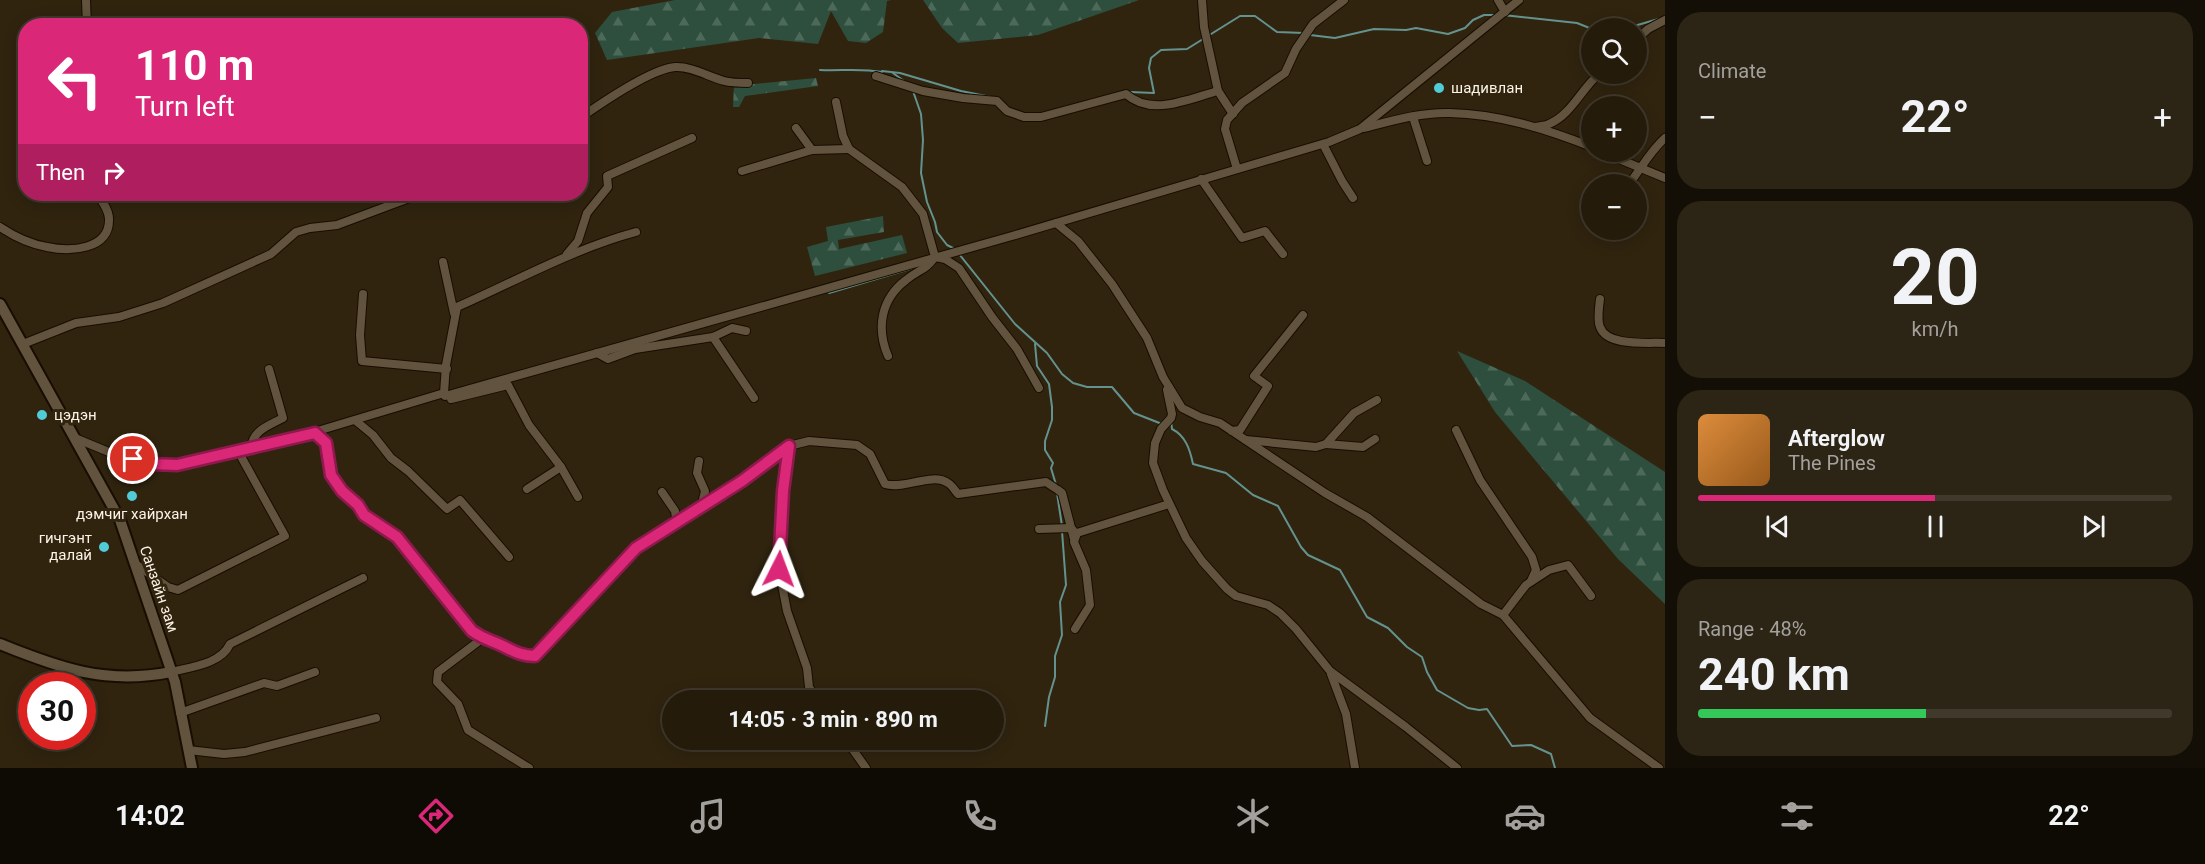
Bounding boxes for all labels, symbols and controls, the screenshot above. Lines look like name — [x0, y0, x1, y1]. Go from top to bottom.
map controls — [1581, 18, 1647, 240]
button: search — [1581, 18, 1647, 84]
text: 110 m — [135, 41, 254, 90]
icon: left — [36, 42, 114, 120]
text: Climate — [1698, 59, 1766, 83]
place label: шадивлан — [1451, 79, 1523, 97]
marker: шадивлан — [1432, 81, 1446, 95]
text: 22° — [1900, 90, 1970, 143]
text: Turn left — [135, 91, 235, 123]
button: + — [1581, 96, 1647, 162]
text: − — [1698, 98, 1717, 137]
text: + — [2153, 98, 2172, 137]
icon: right — [97, 156, 130, 189]
text: Then — [36, 160, 85, 185]
button: − — [1581, 174, 1647, 240]
text: 20 — [1890, 232, 1980, 323]
text: km/h — [1912, 317, 1958, 341]
place label: цэдэн — [54, 406, 97, 424]
marker: цэдэн — [35, 408, 49, 422]
text: Afterglow — [1788, 426, 1885, 451]
pin — [107, 433, 158, 484]
icon: arrive — [116, 442, 149, 475]
text: The Pines — [1788, 451, 1876, 475]
marker: дэмчиг хайрхан — [125, 489, 139, 503]
place label: дэмчиг хайрхан — [76, 505, 188, 523]
icon: previous — [1761, 510, 1794, 543]
icon: pause — [1919, 510, 1952, 543]
icon: next — [2077, 510, 2110, 543]
place label: гичгэнт далай — [39, 529, 92, 564]
position arrow — [747, 537, 811, 601]
marker: гичгэнт далай — [97, 540, 111, 554]
street label: Санзайн зам — [136, 543, 182, 635]
text: Range · 48% — [1698, 617, 1806, 641]
text: 240 km — [1698, 648, 1850, 701]
speed limit sign: 30 — [18, 672, 96, 750]
text: 14:05 · 3 min · 890 m — [728, 707, 938, 732]
icon: directions — [415, 795, 457, 837]
icon: music — [687, 795, 729, 837]
icon: phone — [959, 795, 1001, 837]
icon: climate — [1232, 795, 1274, 837]
icon: car — [1504, 795, 1546, 837]
icon: filters — [1776, 795, 1818, 837]
text: 14:02 — [115, 800, 185, 832]
text: 22° — [2048, 800, 2090, 832]

